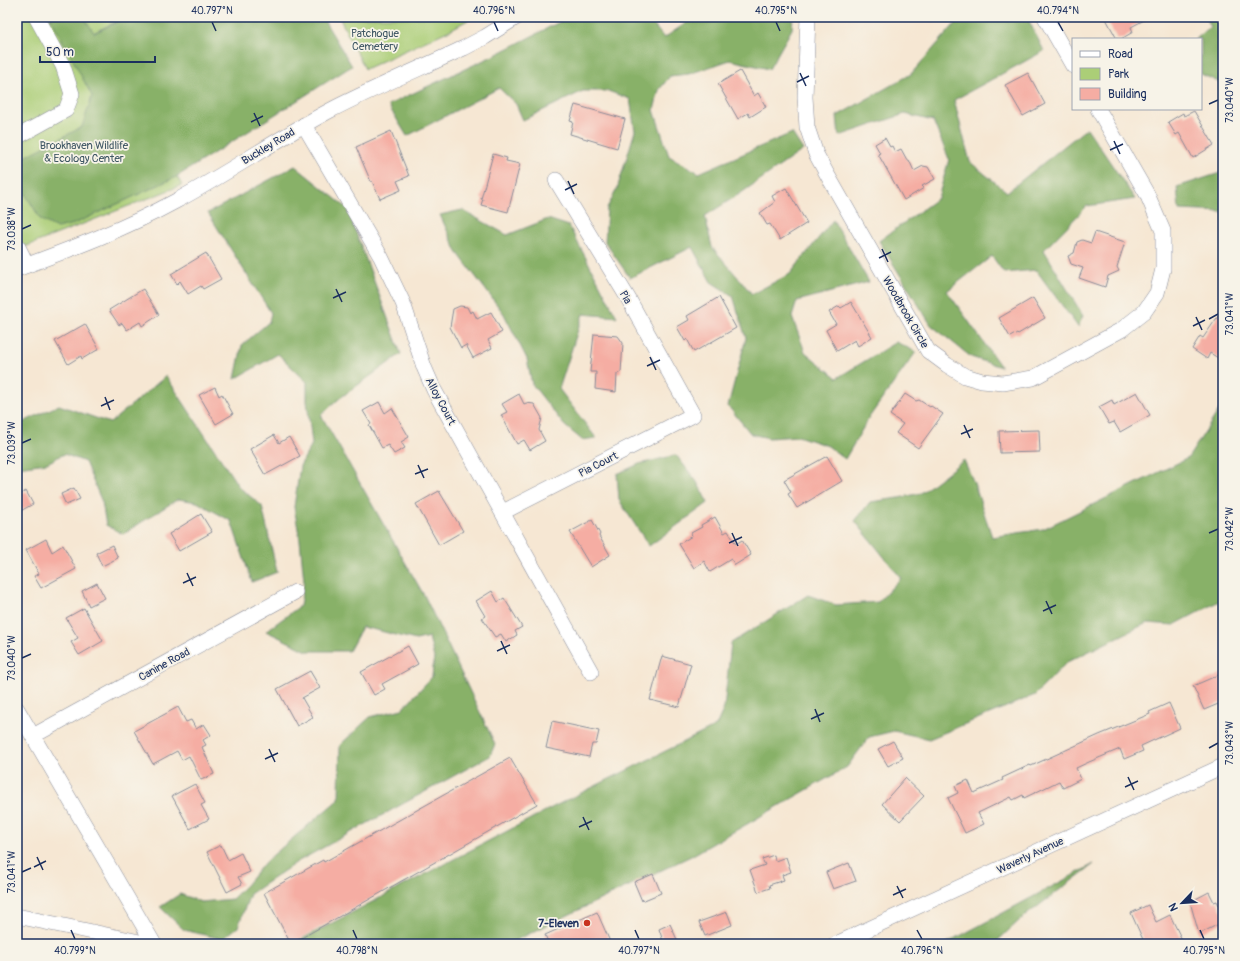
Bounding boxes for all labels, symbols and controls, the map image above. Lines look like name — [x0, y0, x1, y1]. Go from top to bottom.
text: 40.797°N — [191, 5, 233, 17]
text: 40.796°N — [473, 5, 515, 17]
text: 40.795°N — [755, 5, 797, 17]
text: 40.794°N — [1037, 5, 1079, 17]
park label: Patchogue Cemetery — [351, 27, 400, 53]
scale bar — [40, 38, 155, 64]
legend — [1072, 38, 1202, 110]
text: 50 m — [46, 45, 74, 60]
text: Road — [1108, 47, 1133, 62]
text: Park — [1108, 67, 1129, 82]
text: 73.040°W — [1224, 77, 1236, 123]
text: Building — [1108, 87, 1147, 102]
street label: Buckley Road — [239, 125, 297, 167]
park label: Brookhaven Wildlife & Ecology Center — [40, 139, 129, 165]
text: 73.038°W — [6, 207, 18, 251]
street label: Woodbrook Circle — [880, 274, 932, 351]
street label: Pia — [617, 288, 634, 306]
text: 73.041°W — [1224, 292, 1236, 335]
street label: Alloy Court — [423, 375, 459, 428]
text: 73.039°W — [6, 421, 18, 465]
street label: Pia Court — [577, 449, 620, 480]
text: 73.042°W — [1224, 506, 1236, 551]
text: 73.040°W — [6, 635, 18, 681]
street label: Canine Road — [136, 645, 192, 684]
text: 73.043°W — [1224, 720, 1236, 765]
street label: Waverly Avenue — [995, 834, 1066, 877]
text: 73.041°W — [6, 850, 18, 893]
north arrow — [1162, 883, 1202, 923]
text: N — [1166, 900, 1181, 913]
place label: 7-Eleven — [538, 917, 579, 930]
marker: 7-Eleven — [582, 918, 592, 928]
text: 40.799°N — [54, 945, 96, 957]
text: 40.798°N — [336, 945, 378, 957]
text: 40.797°N — [618, 945, 660, 957]
text: 40.796°N — [901, 945, 943, 957]
text: 40.795°N — [1183, 945, 1225, 957]

